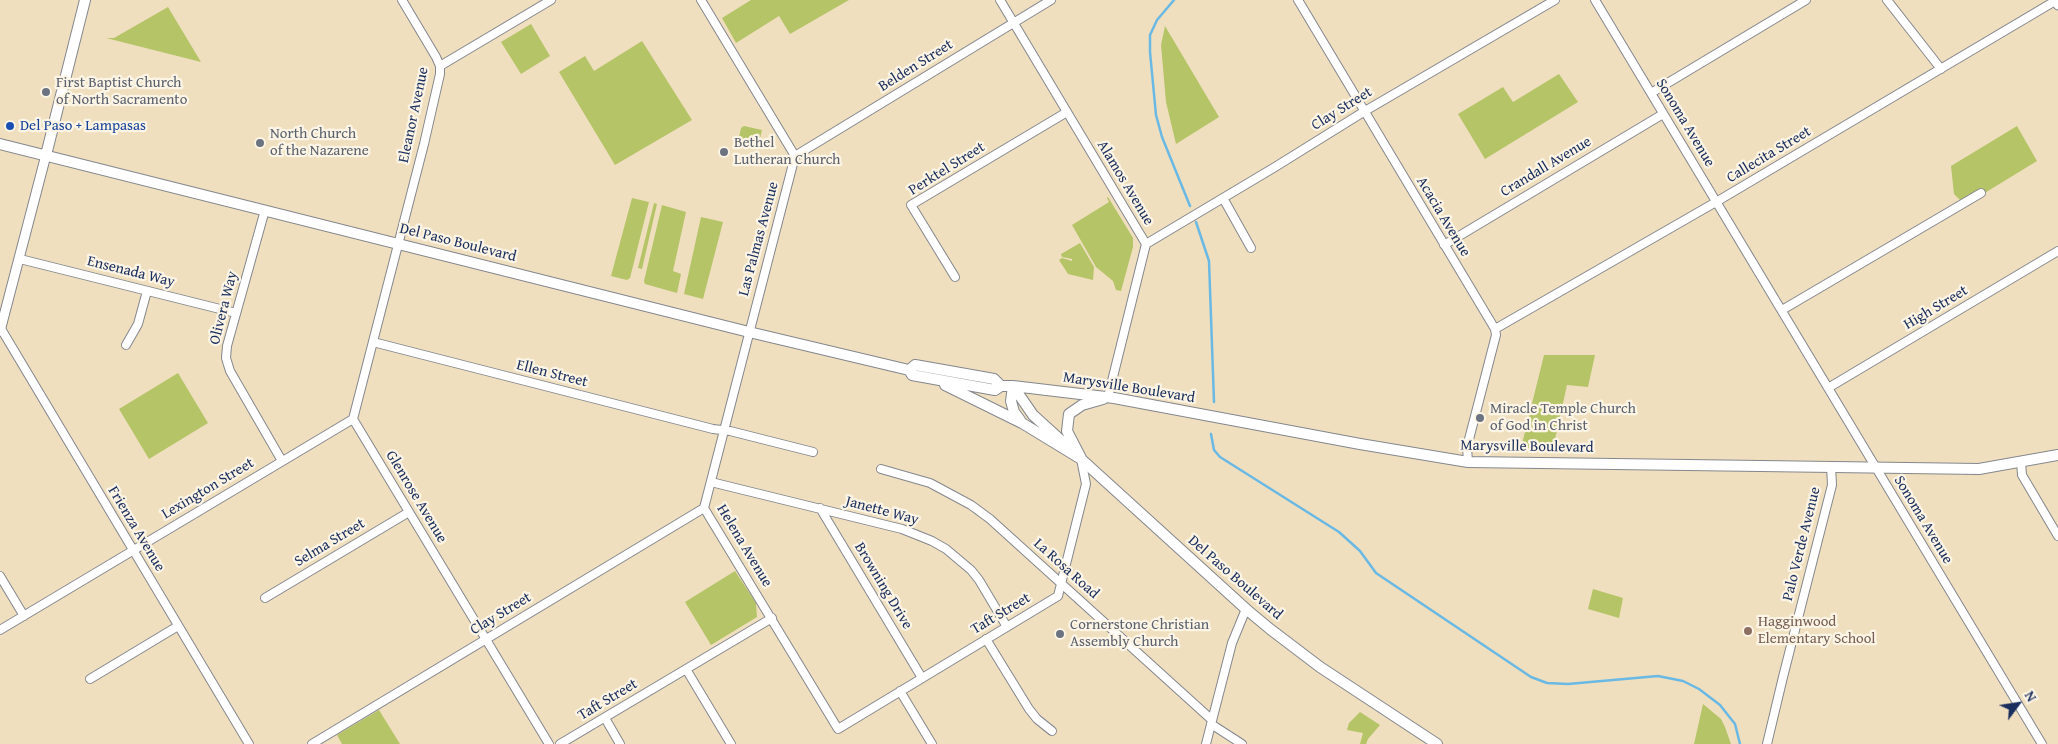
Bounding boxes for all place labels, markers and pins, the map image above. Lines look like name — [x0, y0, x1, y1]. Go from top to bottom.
place label: First Baptist Church of North Sacramento — [56, 74, 187, 109]
marker: First Baptist Church of North Sacramento — [40, 86, 52, 98]
place label: Del Paso + Lampasas — [20, 117, 146, 135]
marker: Del Paso + Lampasas — [4, 120, 16, 132]
place label: North Church of the Nazarene — [270, 125, 369, 160]
place label: Bethel Lutheran Church — [734, 134, 841, 169]
marker: North Church of the Nazarene — [254, 137, 266, 149]
marker: Bethel Lutheran Church — [718, 146, 730, 158]
place label: Miracle Temple Church of God in Christ — [1490, 400, 1636, 435]
marker: Miracle Temple Church of God in Christ — [1474, 412, 1486, 424]
place label: Hagginwood Elementary School — [1758, 613, 1876, 648]
place label: Cornerstone Christian Assembly Church — [1070, 616, 1209, 651]
marker: Hagginwood Elementary School — [1742, 625, 1754, 637]
marker: Cornerstone Christian Assembly Church — [1054, 628, 1066, 640]

